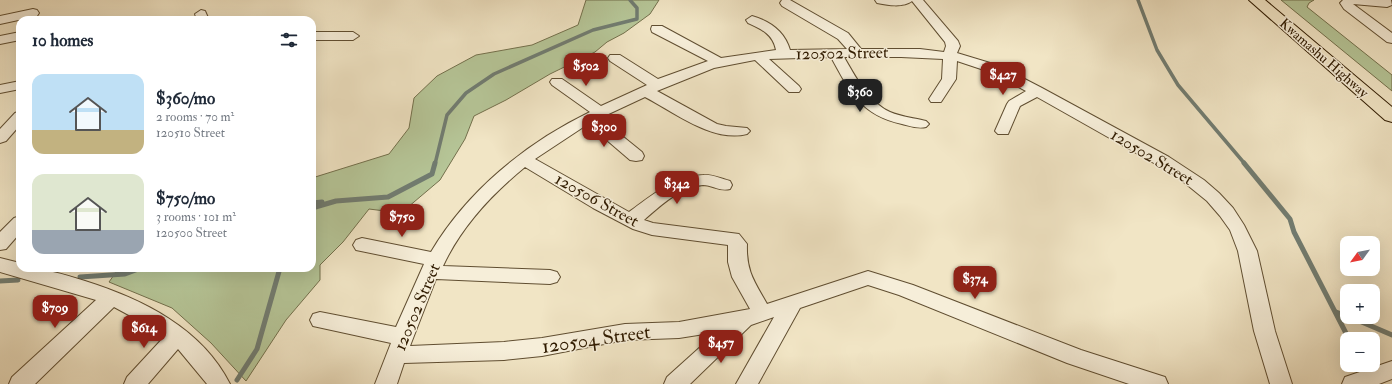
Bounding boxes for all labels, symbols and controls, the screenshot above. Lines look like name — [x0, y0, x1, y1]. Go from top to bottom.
street label: Kwamashu Highway — [1275, 15, 1373, 103]
icon: filters — [278, 29, 300, 51]
text: 10 homes — [32, 30, 93, 51]
street label: 120502 Street — [796, 42, 889, 64]
pin: $502 — [562, 53, 610, 87]
text: $502 — [573, 58, 599, 74]
pin: $427 — [979, 62, 1027, 96]
text: $427 — [990, 67, 1016, 83]
pin: $360 — [836, 79, 884, 113]
text: $360 — [847, 84, 873, 100]
text: $360/mo — [156, 88, 215, 109]
icon: home — [64, 90, 112, 138]
text: 2 rooms · 70 m² — [156, 109, 234, 125]
pin: $300 — [580, 114, 628, 148]
text: $300 — [591, 119, 617, 135]
street label: 120502 Street — [1107, 124, 1198, 190]
text: 120510 Street — [156, 125, 225, 141]
street label: 120506 Street — [551, 168, 643, 232]
pin: $342 — [653, 171, 701, 205]
text: $342 — [664, 176, 690, 192]
text: $750/mo — [156, 188, 215, 209]
icon: home — [64, 190, 112, 238]
pin: $750 — [378, 204, 426, 238]
text: 3 rooms · 101 m² — [156, 209, 236, 225]
text: $750 — [389, 209, 415, 225]
text: 120500 Street — [156, 225, 227, 241]
north arrow — [1340, 236, 1380, 276]
map controls — [1340, 236, 1380, 372]
street label: 120502 Street — [389, 260, 445, 354]
pin: $374 — [951, 266, 999, 300]
text: $374 — [963, 271, 987, 287]
button: + — [1340, 284, 1380, 324]
pin: $709 — [31, 295, 79, 329]
text: $709 — [42, 300, 68, 316]
pin: $614 — [120, 315, 168, 349]
street label: 120504 Street — [540, 319, 652, 359]
text: $614 — [131, 320, 157, 336]
pin: $457 — [697, 330, 745, 364]
button: − — [1340, 332, 1380, 372]
text: $457 — [708, 335, 734, 351]

